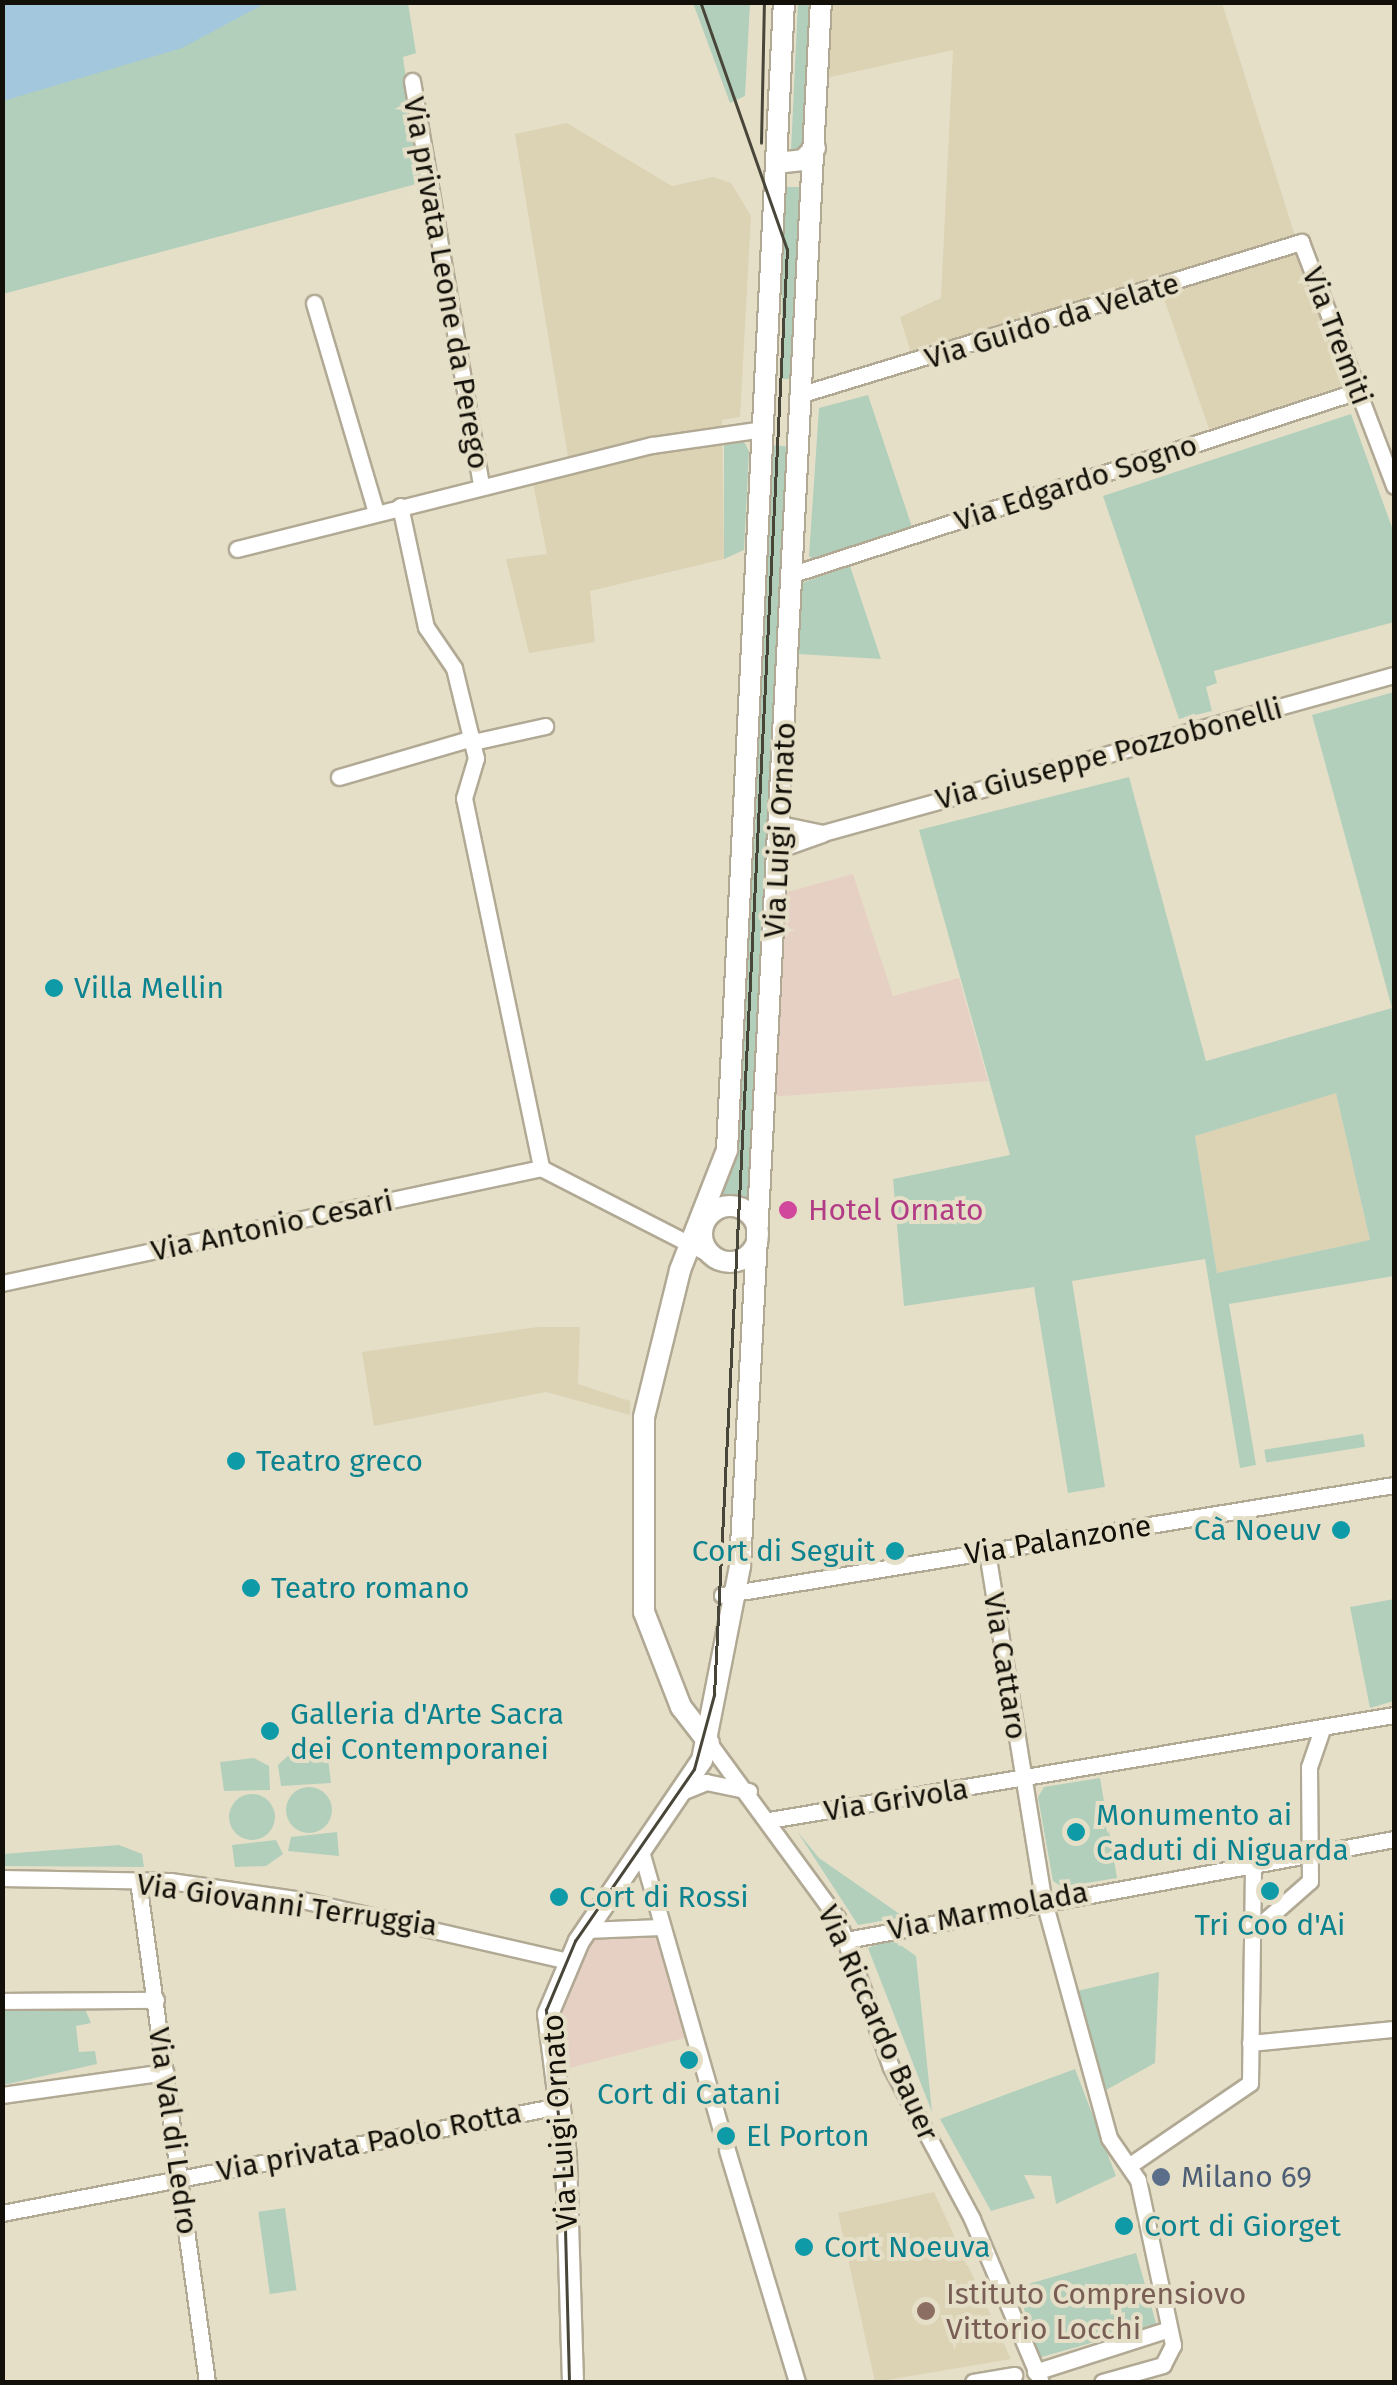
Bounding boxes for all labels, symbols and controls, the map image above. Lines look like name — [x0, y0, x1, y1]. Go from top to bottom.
street label: Via privata Leone da Perego — [396, 94, 496, 472]
street label: Via Tremiti — [1294, 262, 1380, 410]
street label: Via Guido da Velate — [921, 265, 1183, 377]
street label: Via Edgardo Sogno — [950, 427, 1202, 539]
street label: Via Giuseppe Pozzobonelli — [932, 690, 1286, 818]
street label: Via Luigi Ornato — [756, 721, 804, 939]
place label: Villa Mellin — [74, 970, 224, 1006]
marker: Villa Mellin — [43, 977, 65, 999]
street label: Via Antonio Cesari — [148, 1183, 396, 1269]
place label: Hotel Ornato — [808, 1192, 984, 1228]
marker: Hotel Ornato — [777, 1199, 799, 1221]
place label: Teatro greco — [256, 1443, 423, 1479]
marker: Teatro greco — [225, 1450, 247, 1472]
street label: Via Palanzone — [962, 1508, 1154, 1572]
place label: Cà Noeuv — [1194, 1512, 1321, 1548]
marker: Cà Noeuv — [1330, 1519, 1352, 1541]
place label: Cort di Seguit — [692, 1533, 875, 1569]
marker: Cort di Seguit — [884, 1540, 906, 1562]
place label: Teatro romano — [271, 1570, 470, 1606]
marker: Teatro romano — [240, 1577, 262, 1599]
street label: Via Cattaro — [976, 1590, 1034, 1742]
place label: Galleria d'Arte Sacra dei Contemporanei — [290, 1696, 564, 1766]
marker: Galleria d'Arte Sacra dei Contemporanei — [259, 1720, 281, 1742]
street label: Via Grivola — [821, 1771, 971, 1829]
place label: Monumento ai Caduti di Niguarda — [1096, 1797, 1349, 1868]
marker: Monumento ai Caduti di Niguarda — [1065, 1821, 1087, 1843]
street label: Via Giovanni Terruggia — [134, 1866, 440, 1944]
street label: Via Marmolada — [885, 1874, 1091, 1948]
place label: Cort di Rossi — [579, 1879, 749, 1915]
marker: Tri Coo d'Ai — [1259, 1880, 1281, 1902]
marker: Cort di Rossi — [548, 1886, 570, 1908]
street label: Via Riccardo Bauer — [810, 1900, 946, 2146]
place label: Tri Coo d'Ai — [1194, 1907, 1346, 1943]
street label: Via Luigi Ornato — [535, 2013, 585, 2231]
street label: Via Val di Ledro — [141, 2025, 205, 2237]
marker: Cort di Catani — [678, 2049, 700, 2071]
place label: Cort di Catani — [597, 2076, 781, 2112]
street label: Via privata Paolo Rotta — [214, 2095, 524, 2189]
place label: El Porton — [746, 2118, 870, 2154]
marker: El Porton — [715, 2125, 737, 2147]
place label: Milano 69 — [1181, 2159, 1312, 2195]
marker: Milano 69 — [1150, 2166, 1172, 2188]
place label: Cort di Giorget — [1144, 2208, 1341, 2244]
marker: Cort di Giorget — [1113, 2215, 1135, 2237]
place label: Cort Noeuva — [824, 2229, 990, 2265]
marker: Cort Noeuva — [793, 2236, 815, 2258]
place label: Istituto Comprensiovo Vittorio Locchi — [946, 2276, 1246, 2346]
marker: Istituto Comprensiovo Vittorio Locchi — [915, 2300, 937, 2322]

